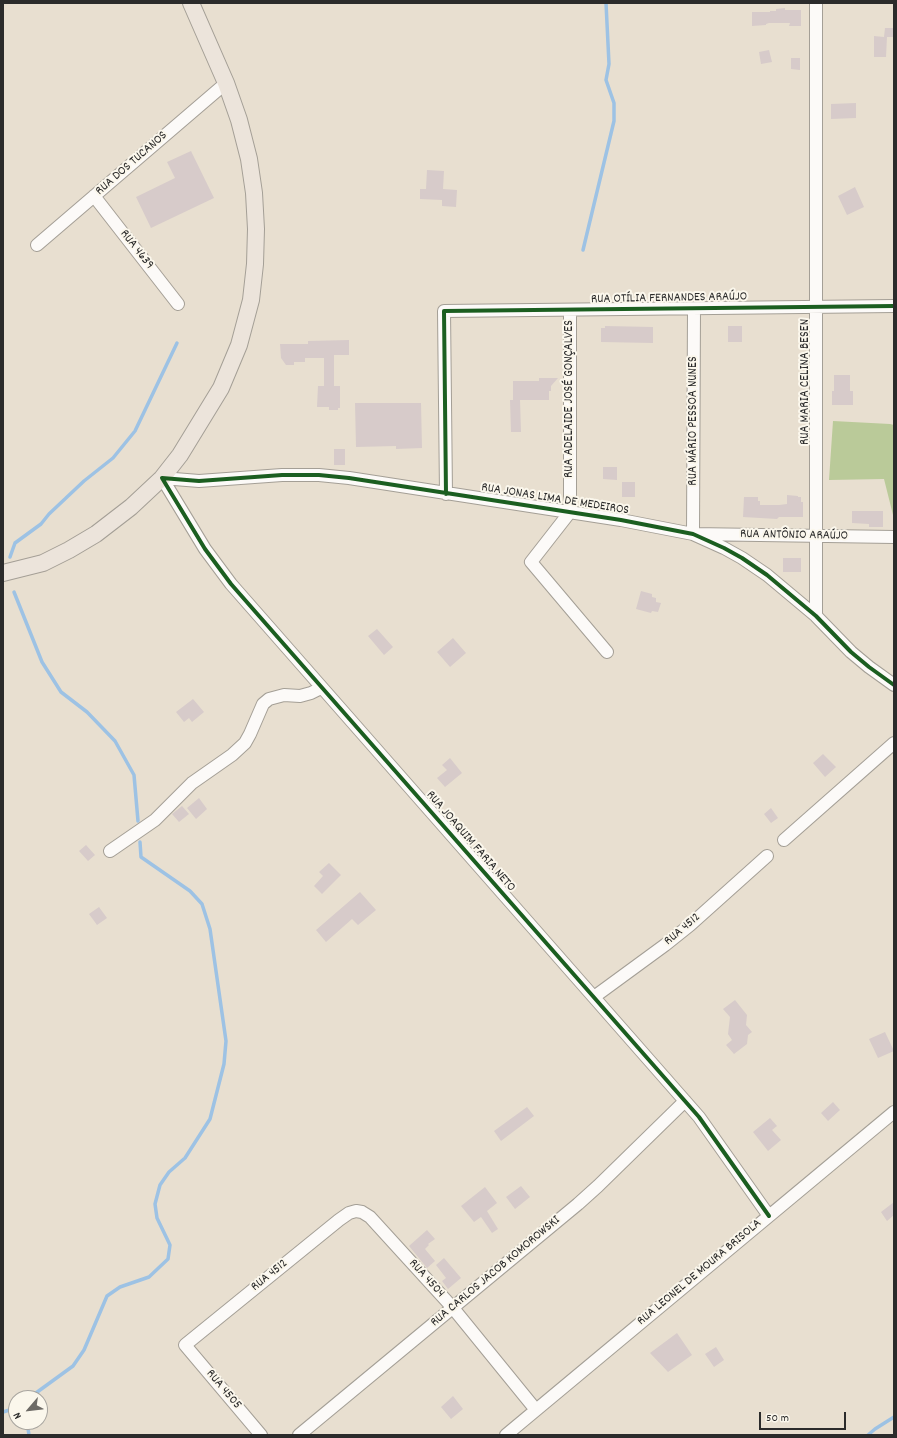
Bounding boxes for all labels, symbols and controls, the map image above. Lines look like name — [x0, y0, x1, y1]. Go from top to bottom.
street label: RUA DOS TUCANOS — [93, 129, 171, 199]
street label: RUA 4639 — [116, 227, 156, 273]
street label: RUA OTÍLIA FERNANDES ARAÚJO — [591, 290, 747, 308]
street label: RUA MARIA CELINA BESEN — [798, 319, 814, 445]
street label: RUA ADELAIDE JOSÉ GONÇALVES — [562, 320, 578, 478]
street label: RUA MÁRIO PESSOA NUNES — [686, 356, 702, 486]
street label: RUA JONAS LIMA DE MEDEIROS — [480, 481, 630, 519]
street label: RUA ANTÔNIO ARAÚJO — [740, 527, 848, 545]
street label: RUA JOAQUIM FARIA NETO — [422, 788, 518, 896]
street label: RUA 4512 — [662, 910, 704, 950]
street label: RUA CARLOS JACOB KOMOROWSKI — [428, 1213, 564, 1331]
street label: RUA LEONEL DE MOURA BRISOLA — [635, 1216, 765, 1330]
street label: RUA 4504 — [405, 1256, 447, 1302]
street label: RUA 4512 — [249, 1257, 291, 1295]
street label: RUA 4505 — [202, 1367, 244, 1413]
north arrow — [8, 1390, 48, 1430]
scale bar — [761, 1404, 848, 1430]
text: N — [10, 1409, 27, 1421]
text: 50 m — [766, 1410, 789, 1427]

